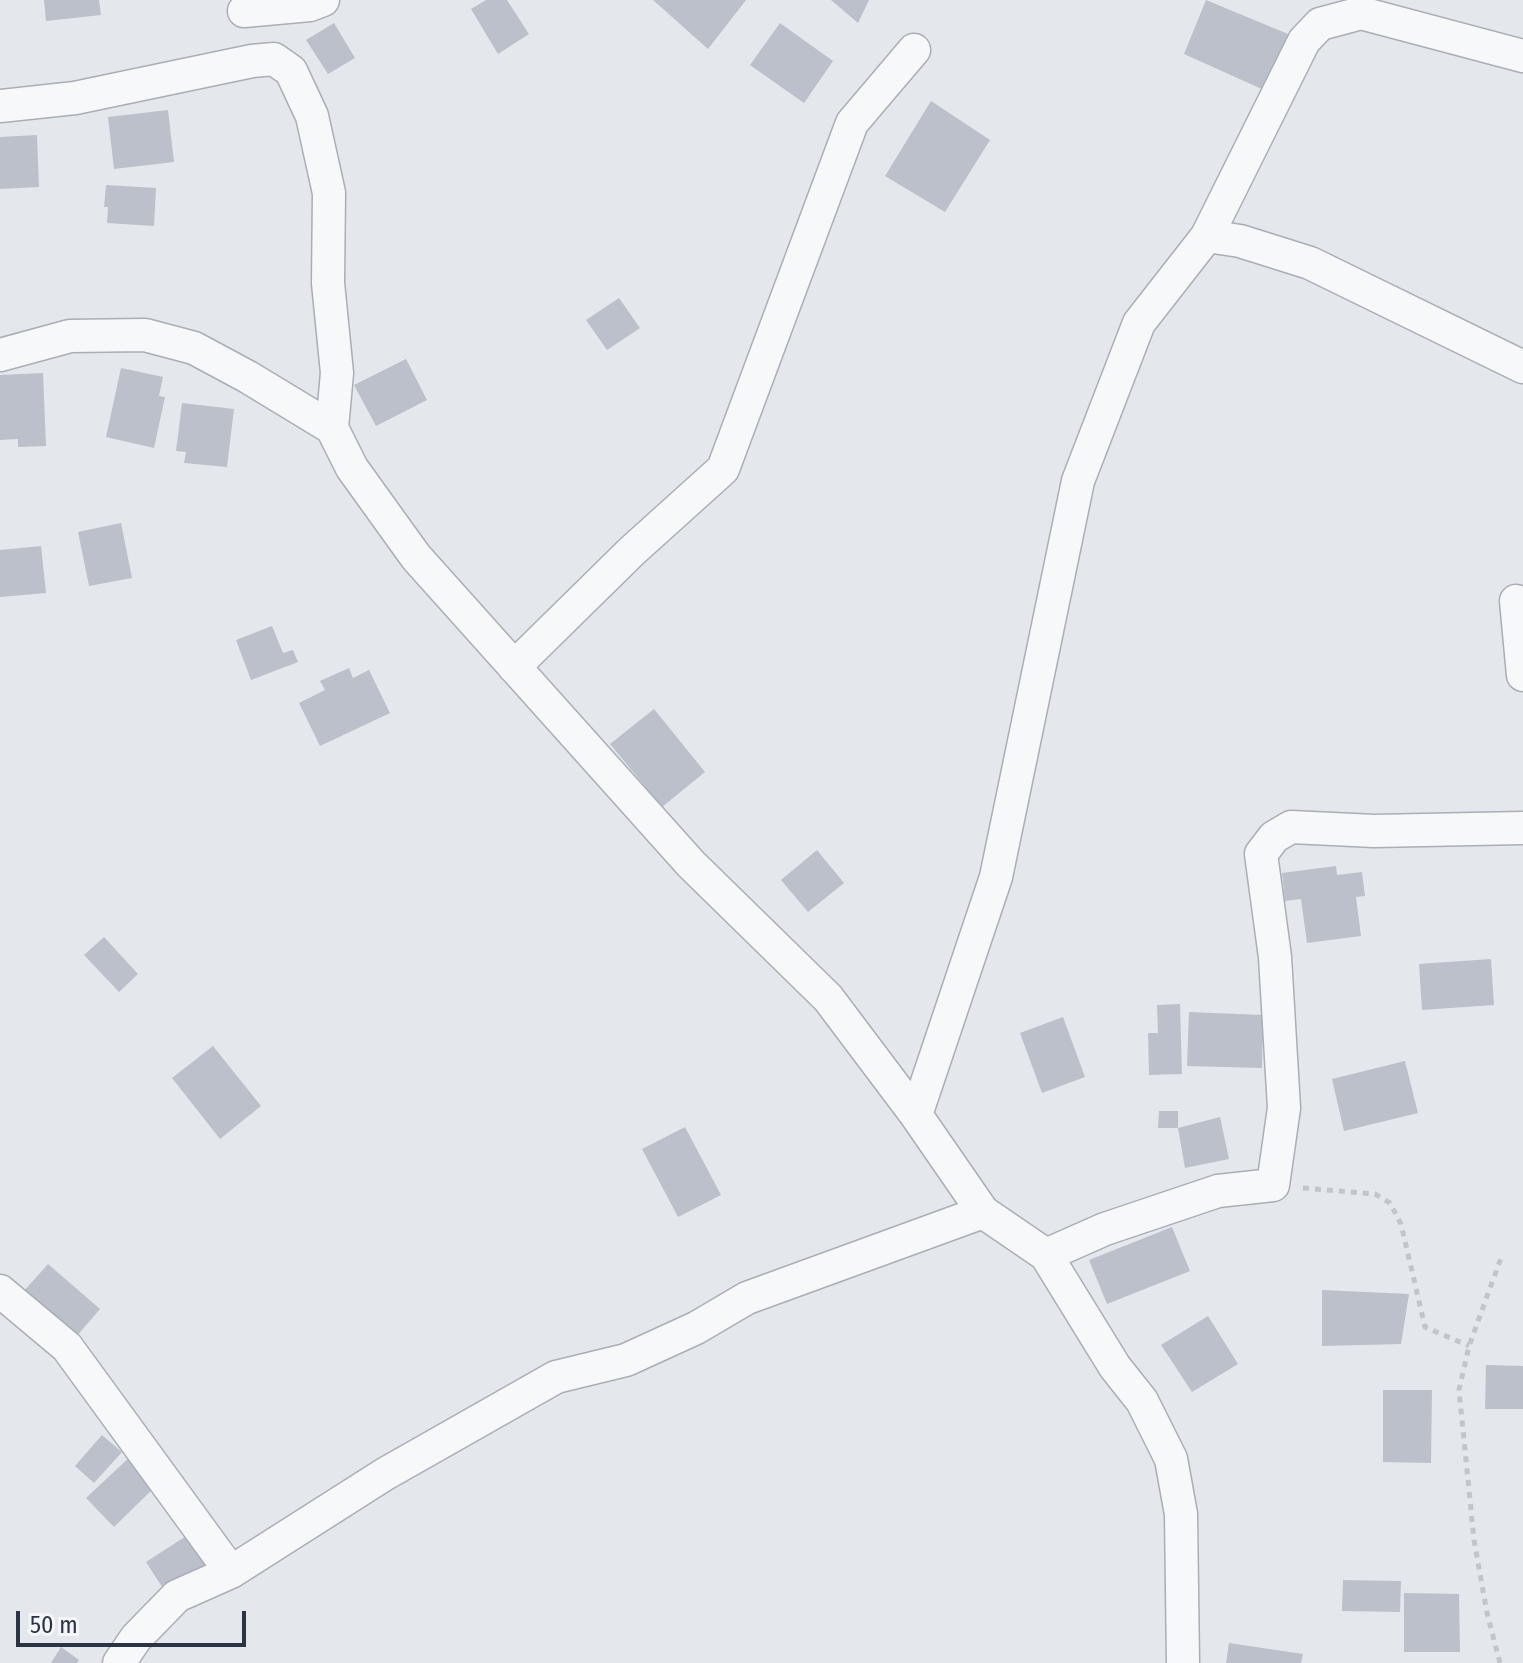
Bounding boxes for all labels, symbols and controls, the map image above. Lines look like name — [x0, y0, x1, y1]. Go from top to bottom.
scale bar — [20, 1595, 250, 1645]
text: 50 m — [30, 1611, 78, 1639]

